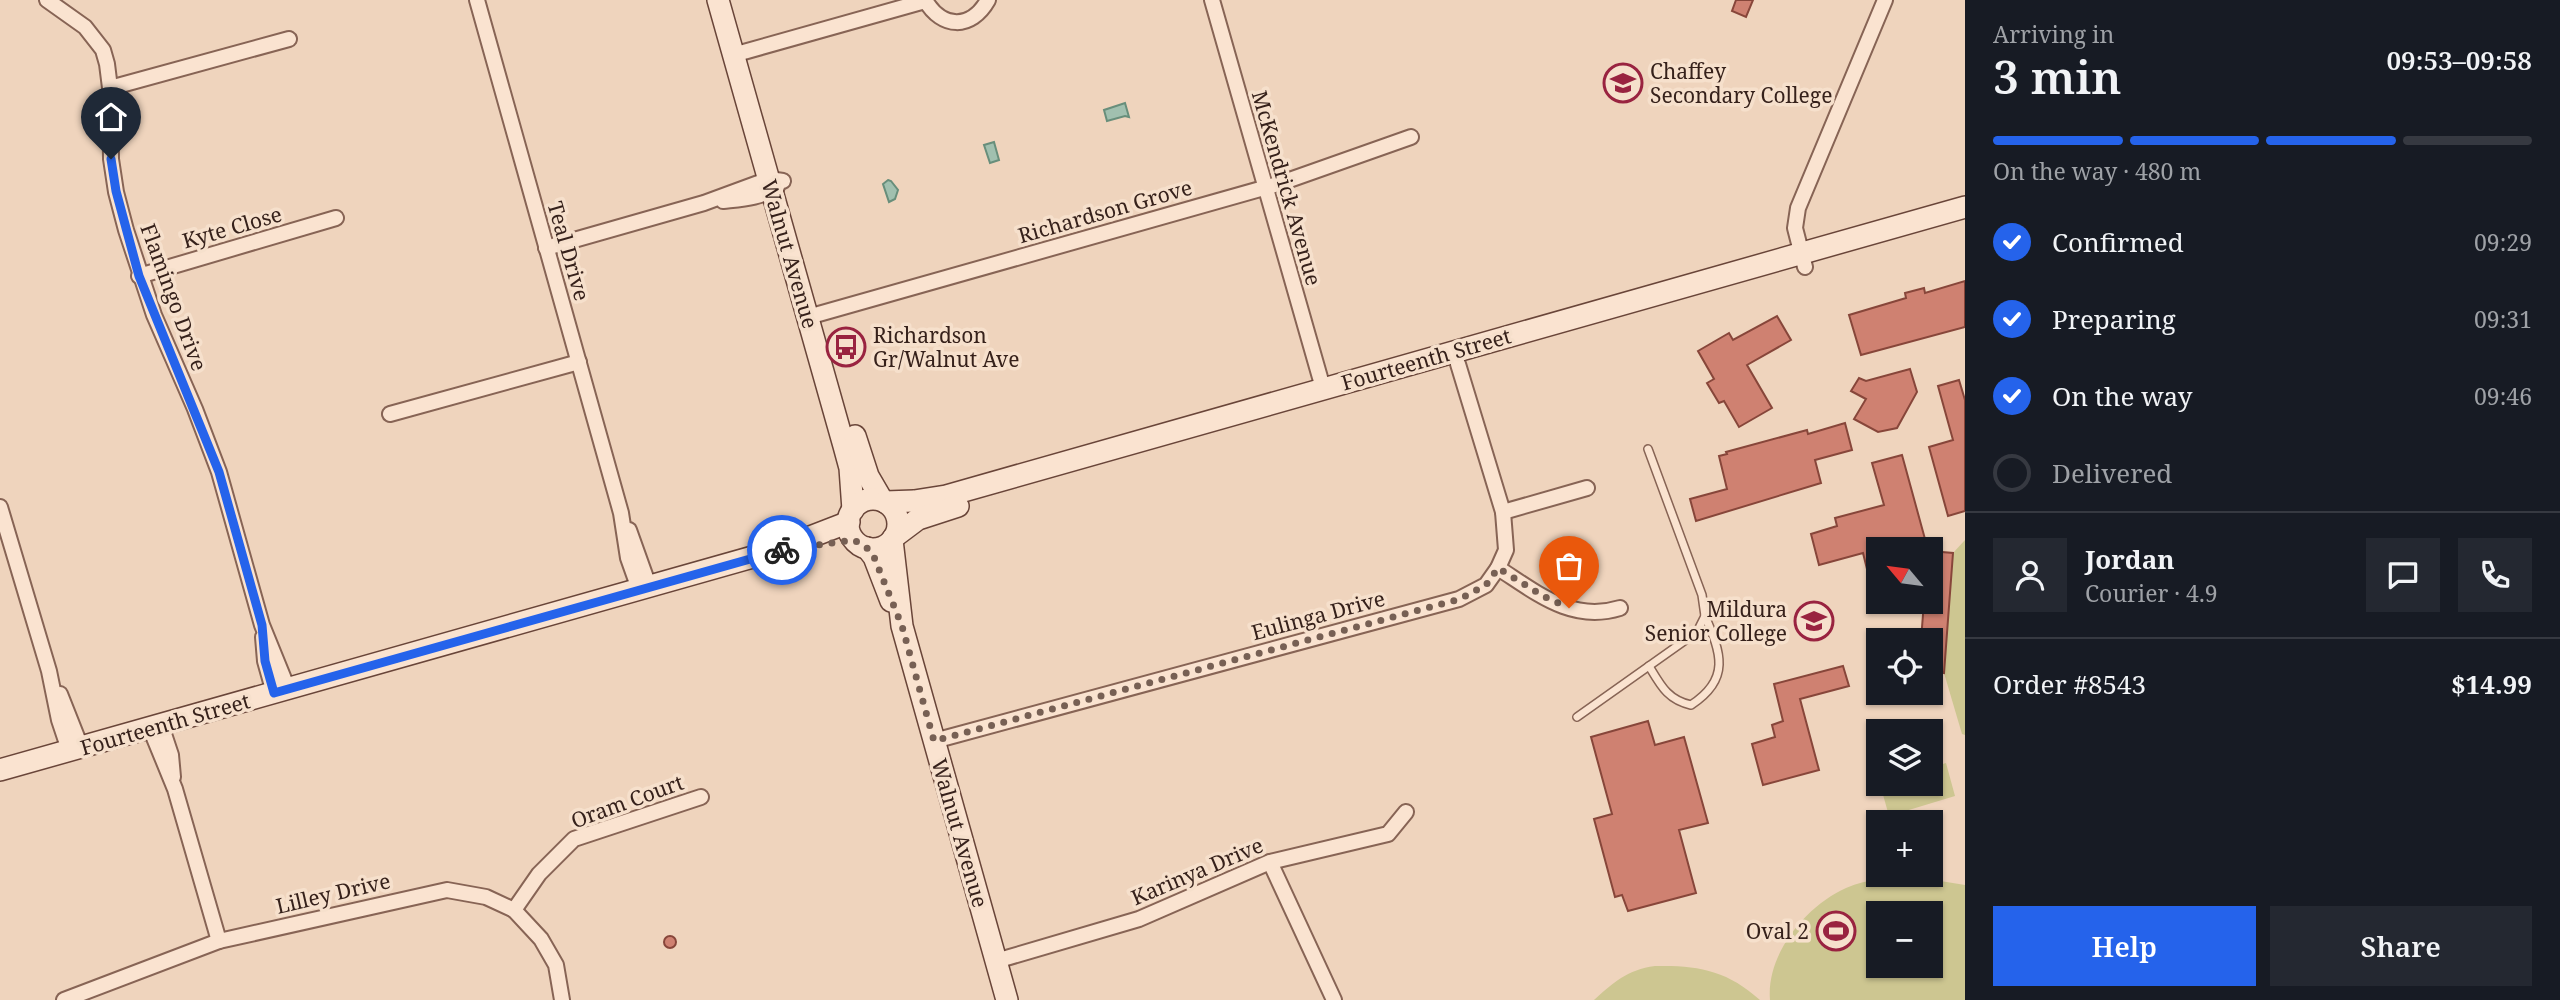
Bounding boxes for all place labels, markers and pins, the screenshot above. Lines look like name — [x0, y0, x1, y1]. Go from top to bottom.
place label: Chaffey Secondary College — [1650, 57, 1832, 109]
school or university icon: Chaffey Secondary College — [1602, 62, 1644, 104]
pin — [81, 87, 141, 159]
place label: Richardson Gr/Walnut Ave — [873, 321, 1019, 373]
bus stop icon: Richardson Gr/Walnut Ave — [825, 326, 867, 368]
pin — [1539, 536, 1599, 608]
place label: Mildura Senior College — [1645, 595, 1787, 647]
school or university icon: Mildura Senior College — [1793, 600, 1835, 642]
sports icon: Oval 2 — [1815, 910, 1857, 952]
place label: Oval 2 — [1746, 917, 1809, 945]

